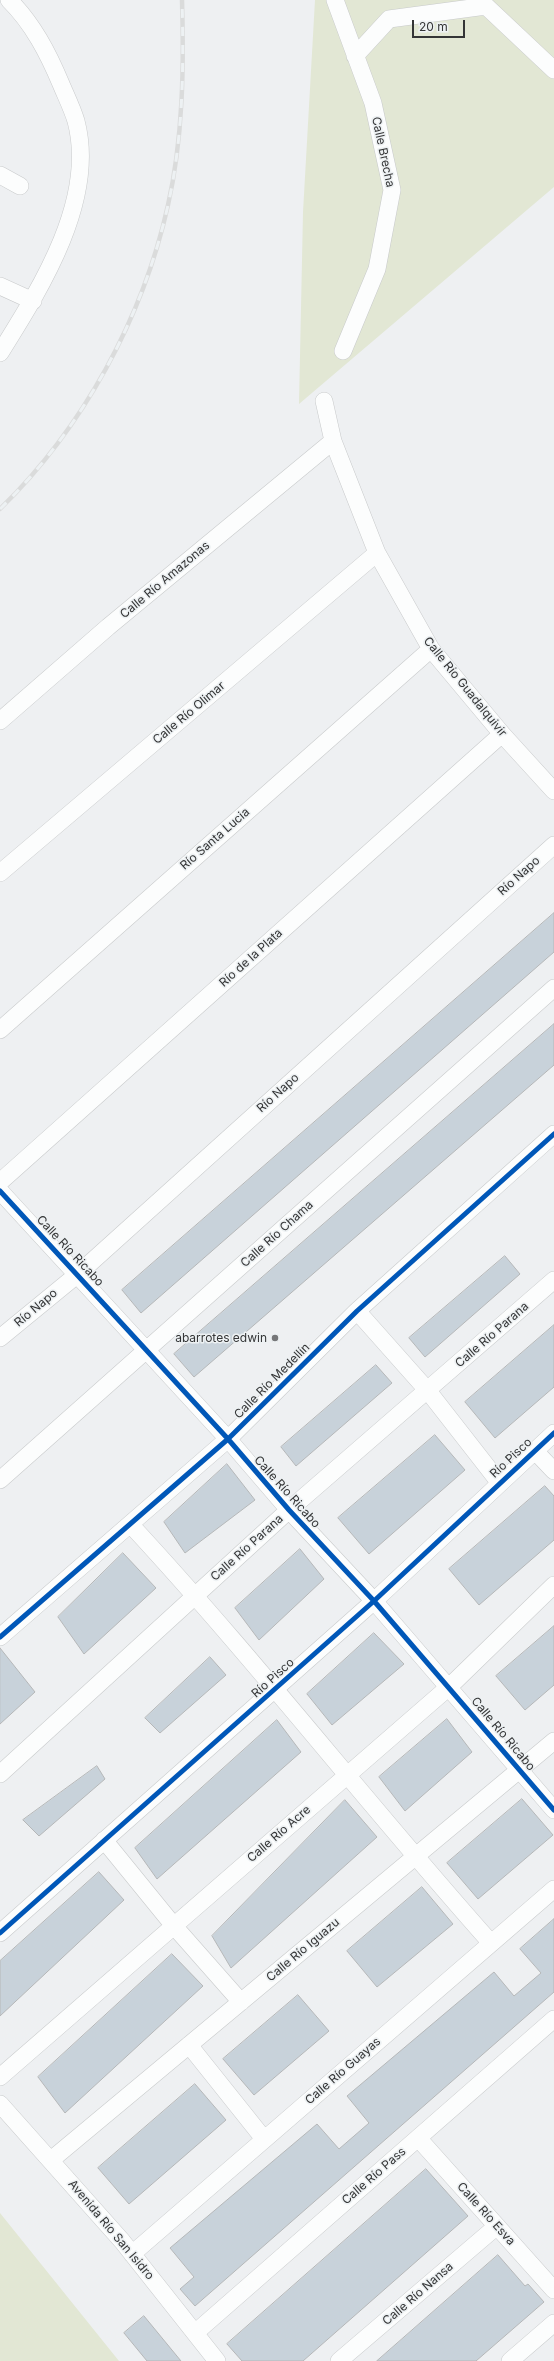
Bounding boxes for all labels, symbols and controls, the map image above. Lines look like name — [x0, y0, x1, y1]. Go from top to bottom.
scale bar — [414, 12, 467, 38]
text: 20 m — [419, 19, 448, 34]
street label: Calle Brecha — [369, 116, 397, 188]
street label: Calle Río Amazonas — [117, 538, 213, 622]
street label: Calle Río Guadalquivir — [420, 634, 510, 740]
street label: Calle Río Olimar — [150, 679, 228, 747]
street label: Río Santa Lucia — [177, 805, 253, 873]
street label: Río Napo — [495, 853, 543, 899]
street label: Río de la Plata — [216, 926, 286, 990]
street label: Río Napo — [254, 1070, 302, 1116]
street label: Calle Río Chama — [238, 1198, 316, 1270]
street label: Calle Río Ricabo — [33, 1213, 107, 1289]
street label: Río Napo — [12, 1286, 60, 1330]
street label: Calle Río Parana — [452, 1299, 532, 1371]
place label: abarrotes edwin — [175, 1331, 267, 1345]
marker: abarrotes edwin — [270, 1333, 280, 1343]
street label: Calle Río Medellín — [231, 1340, 313, 1422]
street label: Río Pisco — [487, 1435, 535, 1481]
street label: Calle Río Ricabo — [251, 1453, 323, 1531]
street label: Calle Río Parana — [208, 1512, 286, 1584]
street label: Río Pisco — [249, 1655, 297, 1701]
street label: Calle Río Ricabo — [468, 1694, 538, 1774]
street label: Calle Río Acre — [244, 1803, 314, 1865]
street label: Calle Río Iguazu — [264, 1915, 342, 1985]
street label: Calle Río Guayas — [302, 2034, 384, 2108]
street label: Calle Río Pass — [339, 2144, 409, 2208]
street label: Avenida Río San Isidro — [65, 2177, 157, 2283]
street label: Calle Río Esva — [454, 2180, 518, 2248]
street label: Calle Río Nansa — [380, 2259, 456, 2329]

